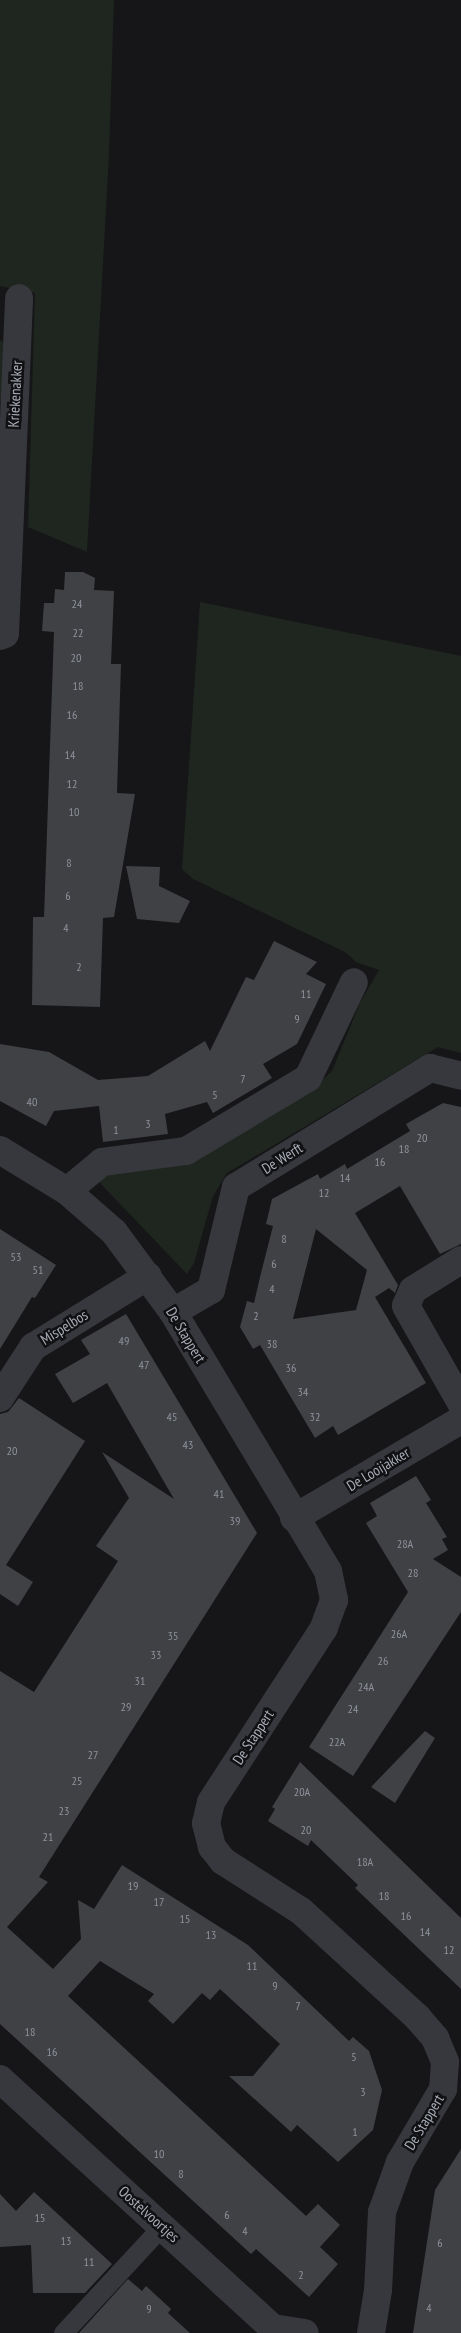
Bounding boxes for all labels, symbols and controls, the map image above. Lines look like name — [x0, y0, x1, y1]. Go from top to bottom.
street label: Kriekenakker — [4, 360, 26, 428]
house number: 24 — [72, 597, 82, 611]
house number: 22 — [73, 626, 83, 640]
house number: 20 — [71, 651, 81, 665]
house number: 18 — [73, 679, 83, 693]
house number: 16 — [67, 708, 77, 722]
house number: 14 — [65, 748, 75, 762]
house number: 12 — [67, 777, 77, 791]
house number: 10 — [69, 805, 79, 819]
house number: 8 — [66, 856, 72, 870]
house number: 6 — [65, 889, 71, 903]
house number: 4 — [63, 921, 69, 935]
house number: 2 — [76, 960, 82, 974]
house number: 11 — [301, 987, 311, 1001]
house number: 9 — [294, 1012, 300, 1026]
house number: 7 — [240, 1072, 246, 1086]
house number: 5 — [212, 1088, 218, 1102]
house number: 40 — [27, 1095, 37, 1109]
house number: 3 — [145, 1117, 151, 1131]
house number: 1 — [113, 1123, 119, 1137]
house number: 20 — [417, 1131, 427, 1145]
street label: De Werft — [258, 1138, 306, 1178]
house number: 18 — [399, 1142, 409, 1156]
house number: 16 — [375, 1155, 385, 1169]
house number: 14 — [340, 1171, 350, 1185]
house number: 12 — [319, 1186, 329, 1200]
house number: 8 — [281, 1232, 287, 1246]
house number: 53 — [11, 1250, 21, 1264]
house number: 6 — [271, 1257, 277, 1271]
house number: 51 — [33, 1263, 43, 1277]
house number: 4 — [269, 1282, 275, 1296]
street label: De Stappert — [162, 1304, 210, 1366]
street label: Mispelbos — [37, 1306, 91, 1348]
house number: 2 — [253, 1309, 259, 1323]
house number: 49 — [119, 1334, 129, 1348]
house number: 38 — [267, 1337, 277, 1351]
house number: 47 — [139, 1358, 149, 1372]
house number: 36 — [286, 1361, 296, 1375]
house number: 34 — [298, 1385, 308, 1399]
house number: 45 — [167, 1410, 177, 1424]
house number: 32 — [310, 1410, 320, 1424]
house number: 43 — [183, 1438, 193, 1452]
street label: De Looijakker — [343, 1443, 413, 1495]
house number: 20 — [7, 1444, 17, 1458]
house number: 41 — [214, 1487, 224, 1501]
house number: 39 — [230, 1514, 240, 1528]
house number: 28A — [397, 1537, 413, 1551]
house number: 28 — [408, 1566, 418, 1580]
house number: 26A — [391, 1627, 407, 1641]
house number: 35 — [168, 1629, 178, 1643]
house number: 33 — [151, 1648, 161, 1662]
house number: 26 — [378, 1654, 388, 1668]
house number: 31 — [135, 1674, 145, 1688]
house number: 24A — [358, 1680, 374, 1694]
house number: 29 — [121, 1700, 131, 1714]
house number: 24 — [348, 1702, 358, 1716]
street label: De Stappert — [229, 1706, 277, 1768]
house number: 22A — [329, 1735, 345, 1749]
house number: 27 — [88, 1748, 98, 1762]
house number: 25 — [72, 1774, 82, 1788]
house number: 20A — [294, 1785, 310, 1799]
house number: 23 — [59, 1804, 69, 1818]
house number: 20 — [301, 1823, 311, 1837]
house number: 21 — [43, 1830, 53, 1844]
house number: 18A — [357, 1855, 373, 1869]
house number: 19 — [128, 1879, 138, 1893]
house number: 18 — [379, 1889, 389, 1903]
house number: 17 — [154, 1895, 164, 1909]
house number: 16 — [401, 1909, 411, 1923]
house number: 15 — [180, 1912, 190, 1926]
house number: 14 — [420, 1925, 430, 1939]
house number: 13 — [206, 1928, 216, 1942]
house number: 12 — [444, 1943, 454, 1957]
house number: 11 — [247, 1959, 257, 1973]
house number: 9 — [272, 1979, 278, 1993]
house number: 7 — [295, 1999, 301, 2013]
house number: 18 — [25, 2025, 35, 2039]
house number: 16 — [47, 2045, 57, 2059]
house number: 5 — [351, 2050, 357, 2064]
house number: 3 — [360, 2085, 366, 2099]
street label: De Stappert — [400, 2091, 448, 2153]
house number: 1 — [352, 2125, 358, 2139]
house number: 10 — [154, 2147, 164, 2161]
house number: 8 — [178, 2167, 184, 2181]
street label: Oostelvoortjes — [115, 2182, 183, 2246]
house number: 6 — [224, 2208, 230, 2222]
house number: 15 — [35, 2211, 45, 2225]
house number: 4 — [242, 2224, 248, 2238]
house number: 13 — [61, 2234, 71, 2248]
house number: 6 — [437, 2236, 443, 2250]
house number: 11 — [84, 2255, 94, 2269]
house number: 2 — [298, 2268, 304, 2282]
house number: 4 — [426, 2301, 432, 2315]
house number: 9 — [146, 2302, 152, 2316]

